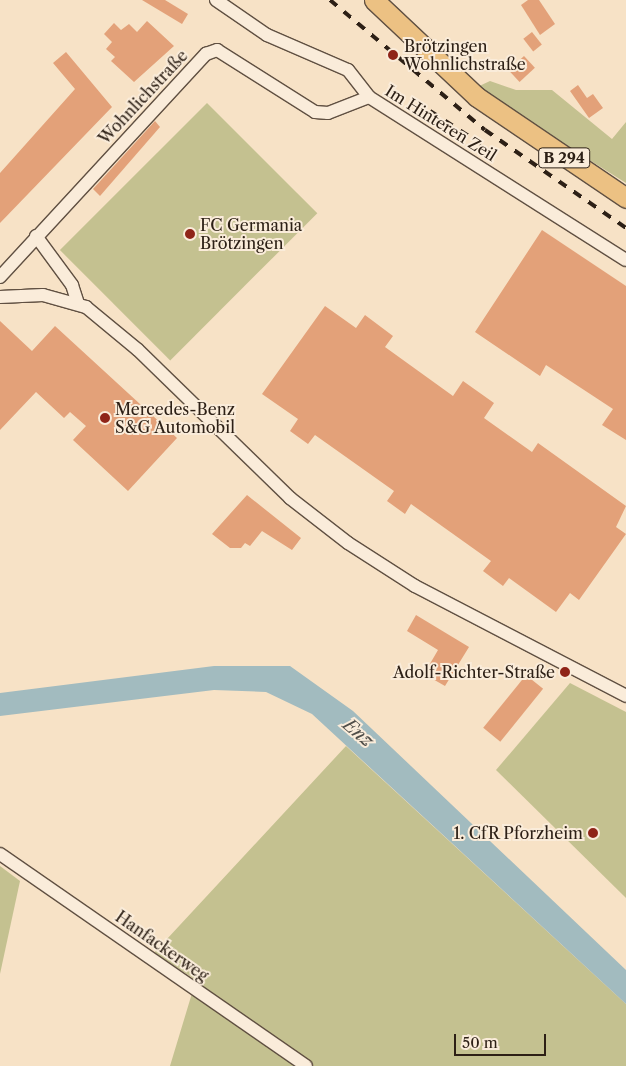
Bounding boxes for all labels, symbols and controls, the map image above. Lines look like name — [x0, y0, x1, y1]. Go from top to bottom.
place label: Brötzingen Wohnlichstraße — [404, 36, 526, 74]
street label: Wohnlichstraße — [94, 46, 192, 148]
marker: Brötzingen Wohnlichstraße — [386, 48, 400, 62]
street label: Im Hinteren Zeil — [382, 81, 500, 165]
road number: B 294 — [538, 146, 590, 170]
place label: FC Germania Brötzingen — [200, 215, 302, 253]
marker: FC Germania Brötzingen — [184, 228, 196, 240]
place label: Mercedes-Benz S&G Automobil — [115, 399, 236, 437]
marker: Mercedes-Benz S&G Automobil — [99, 412, 111, 424]
place label: Adolf-Richter-Straße — [393, 662, 555, 682]
marker: Adolf-Richter-Straße — [559, 666, 571, 678]
water label: Enz — [338, 714, 378, 752]
place label: 1. CfR Pforzheim — [453, 823, 583, 843]
marker: 1. CfR Pforzheim — [587, 827, 599, 839]
street label: Hanfackerweg — [112, 907, 212, 985]
scale bar — [456, 1024, 548, 1056]
text: 50 m — [462, 1033, 498, 1052]

